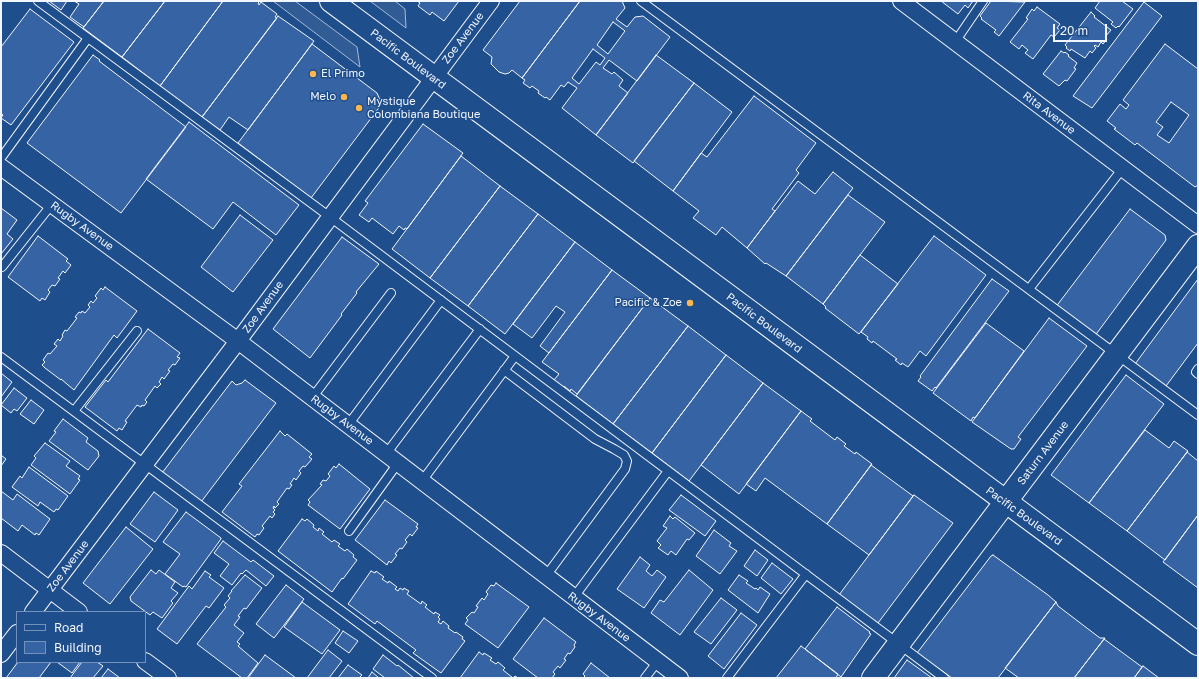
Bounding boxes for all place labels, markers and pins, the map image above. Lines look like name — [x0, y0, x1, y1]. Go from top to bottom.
place label: El Primo — [321, 67, 365, 81]
marker: El Primo — [308, 69, 318, 79]
place label: Melo — [310, 90, 336, 104]
marker: Melo — [339, 92, 349, 102]
place label: Mystique Colombiana Boutique — [367, 95, 480, 121]
marker: Mystique Colombiana Boutique — [354, 103, 364, 113]
place label: Pacific & Zoe — [615, 296, 682, 310]
marker: Pacific & Zoe — [685, 298, 695, 308]

